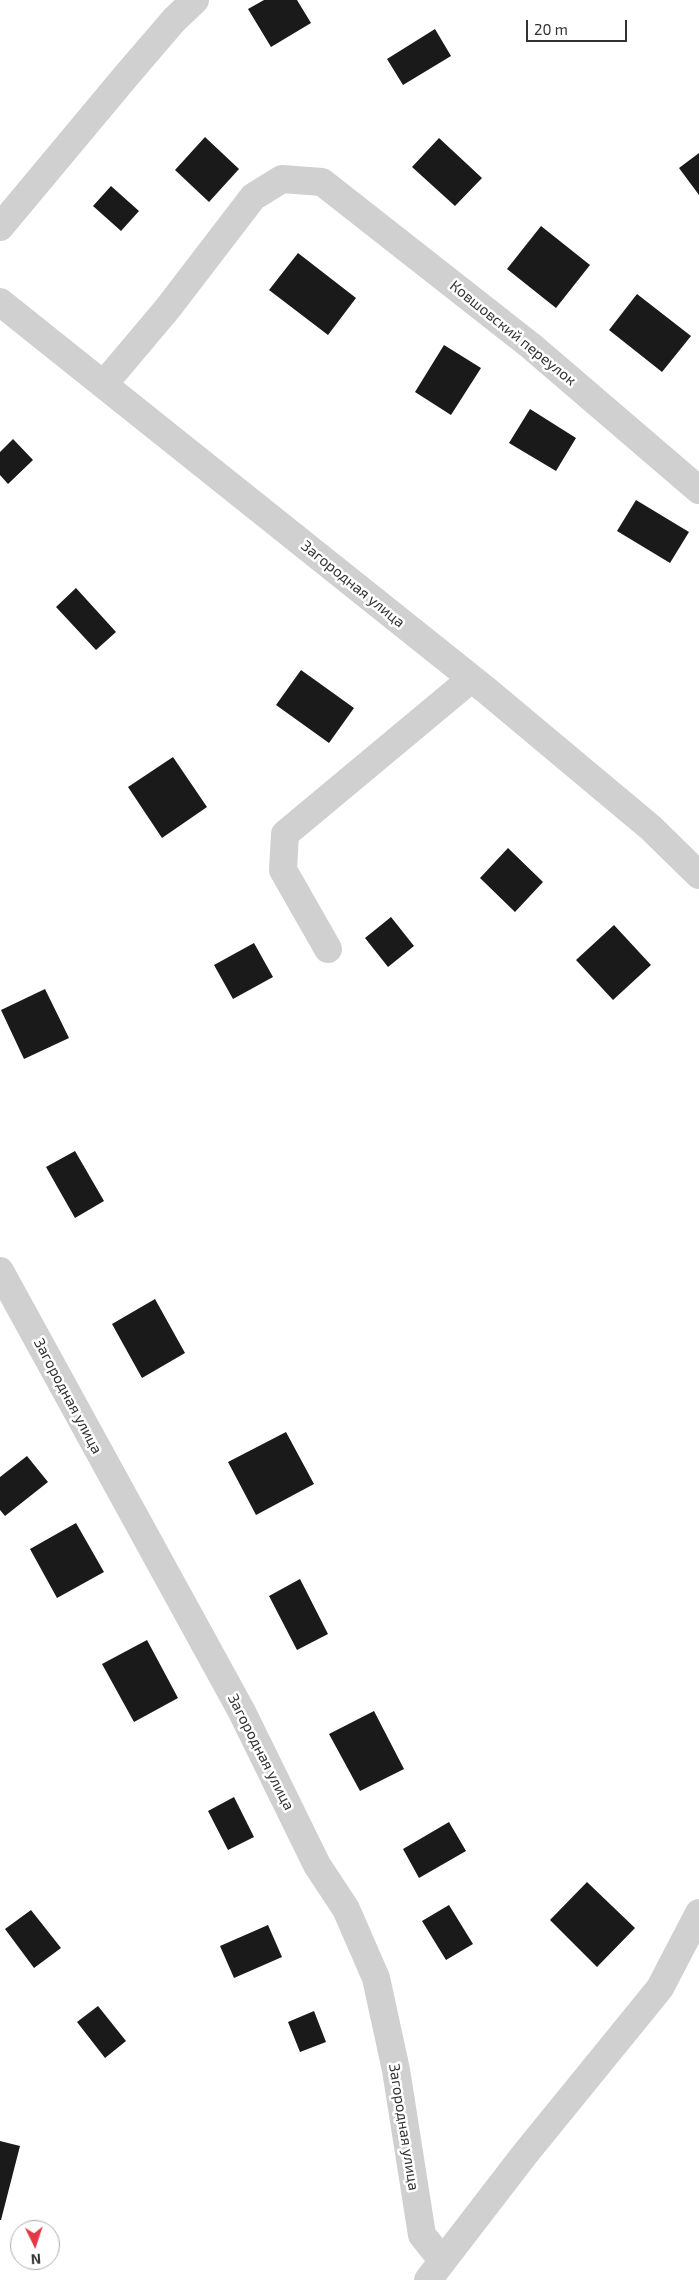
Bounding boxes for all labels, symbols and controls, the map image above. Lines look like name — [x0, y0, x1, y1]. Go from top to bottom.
scale bar — [529, 10, 630, 42]
text: 20 m — [534, 20, 568, 38]
street label: Ковшовский переулок — [446, 277, 580, 389]
street label: Загородная улица — [298, 537, 408, 631]
street label: Загородная улица — [30, 1335, 106, 1457]
street label: Загородная улица — [224, 1691, 298, 1813]
street label: Загородная улица — [385, 2062, 423, 2192]
north arrow — [10, 2220, 60, 2270]
text: N — [30, 2251, 42, 2268]

